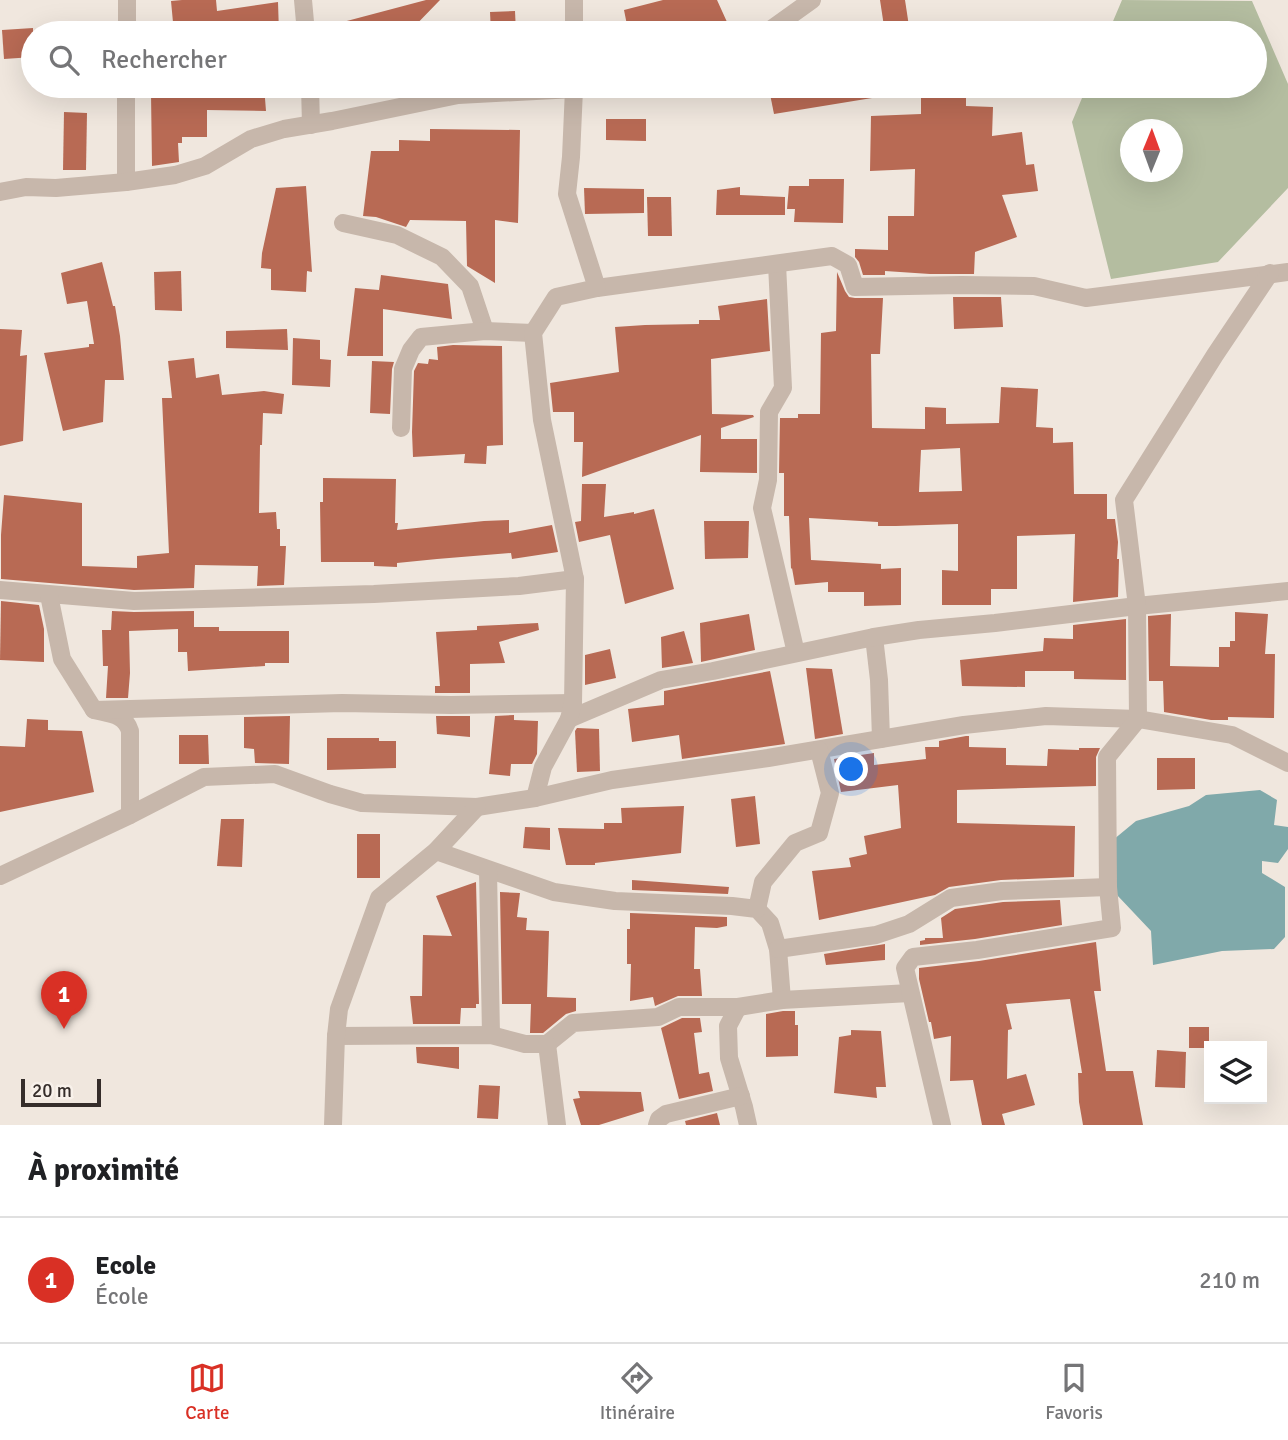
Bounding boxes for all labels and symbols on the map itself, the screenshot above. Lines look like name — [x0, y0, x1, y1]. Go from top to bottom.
north arrow — [1120, 119, 1183, 182]
your location — [834, 752, 868, 786]
pin: 1 — [41, 971, 87, 1029]
scale bar — [21, 1076, 102, 1108]

